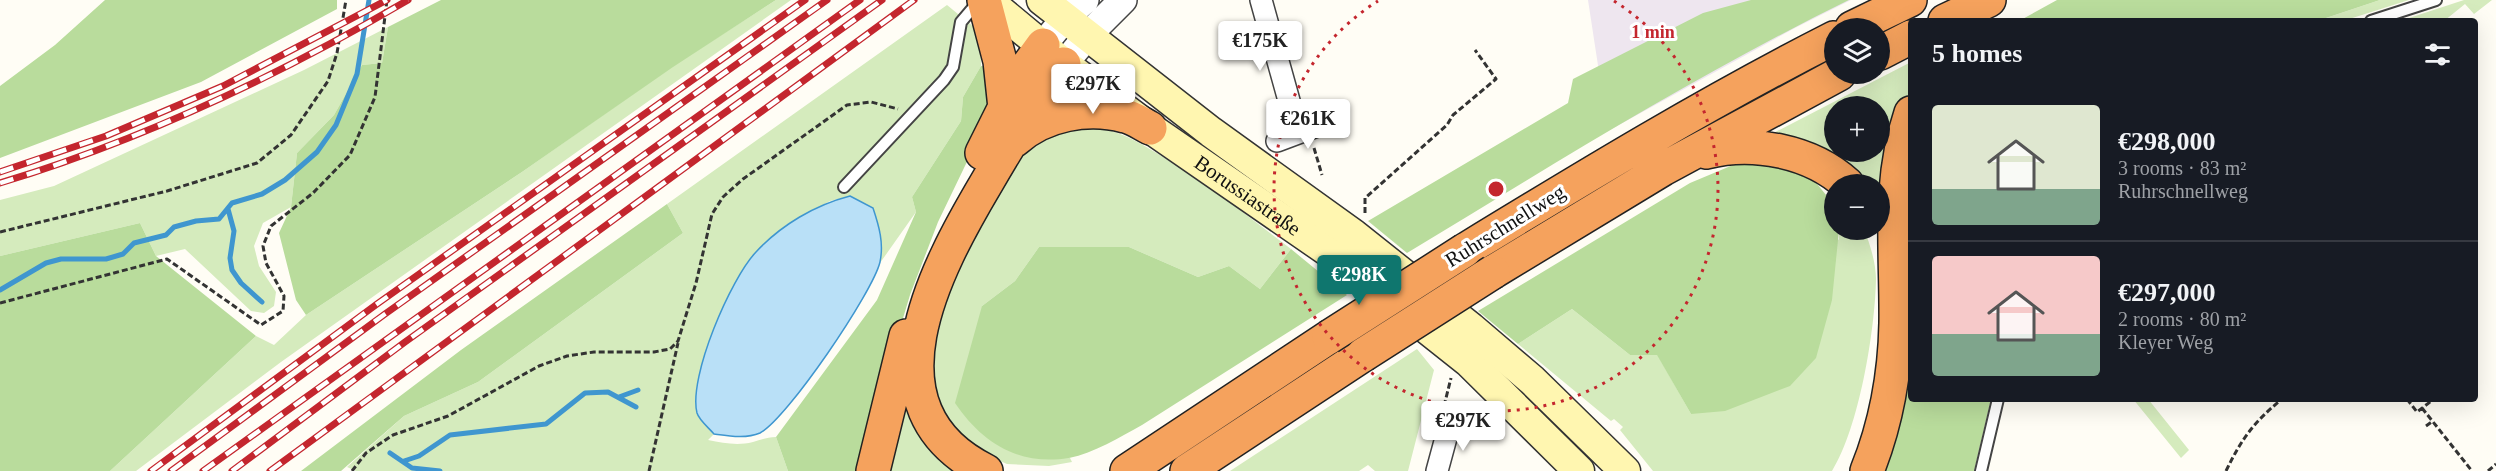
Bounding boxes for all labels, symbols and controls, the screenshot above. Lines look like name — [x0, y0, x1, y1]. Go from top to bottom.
map controls — [1824, 18, 1890, 240]
button: layers — [1824, 18, 1890, 84]
pin: €175K — [1218, 21, 1302, 72]
text: 1 min — [1631, 22, 1675, 42]
text: €175K — [1232, 29, 1288, 51]
icon: filters — [2421, 38, 2454, 71]
text: 5 homes — [1932, 39, 2022, 68]
pin: €297K — [1051, 64, 1135, 115]
text: €297K — [1065, 72, 1121, 94]
button: + — [1824, 96, 1890, 162]
pin: €261K — [1266, 99, 1350, 150]
text: €261K — [1280, 107, 1336, 129]
text: €298,000 — [2118, 127, 2216, 156]
icon: home — [1980, 129, 2052, 201]
street label: Borussiastraße — [1190, 150, 1305, 241]
text: 3 rooms · 83 m² — [2118, 157, 2246, 179]
button: − — [1824, 174, 1890, 240]
street label: Ruhrschnellweg — [1441, 179, 1570, 272]
centre of rings — [1486, 179, 1506, 199]
text: Ruhrschnellweg — [2118, 180, 2248, 202]
pin: €298K — [1317, 255, 1401, 306]
text: €298K — [1331, 263, 1387, 285]
text: €297,000 — [2118, 278, 2216, 307]
icon: home — [1980, 280, 2052, 352]
text: 2 rooms · 80 m² — [2118, 308, 2246, 330]
text: Kleyer Weg — [2118, 331, 2213, 353]
pin: €297K — [1421, 401, 1505, 452]
text: €297K — [1435, 409, 1491, 431]

